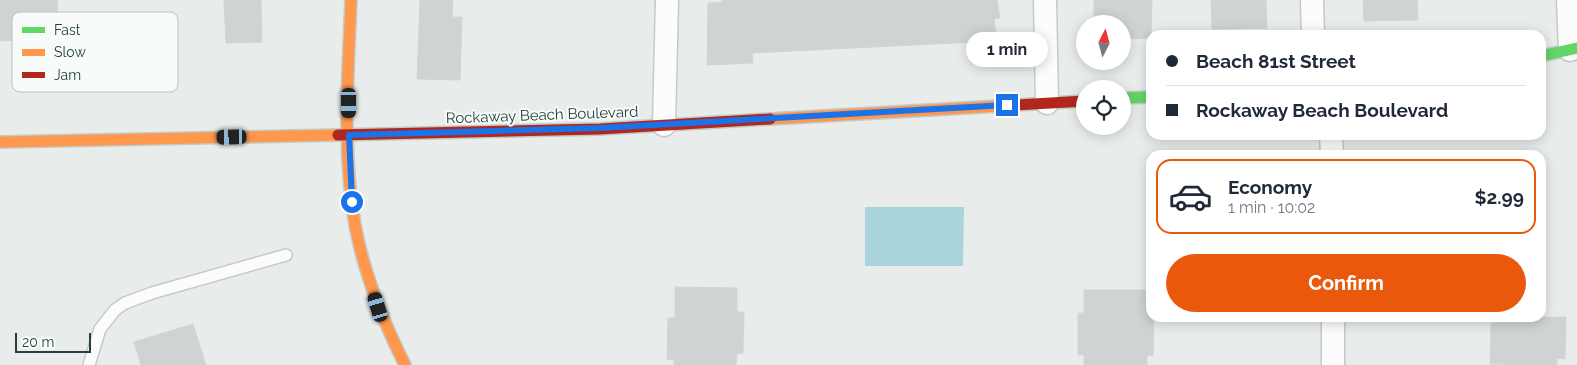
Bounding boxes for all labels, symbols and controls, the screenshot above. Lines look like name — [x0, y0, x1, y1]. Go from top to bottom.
legend — [12, 12, 178, 92]
north arrow — [1076, 15, 1131, 70]
map controls — [1076, 15, 1131, 135]
text: Fast — [54, 22, 81, 38]
callout: 1 min — [966, 32, 1048, 68]
text: 1 min — [987, 40, 1027, 59]
text: Slow — [54, 44, 86, 60]
text: Beach 81st Street — [1196, 50, 1356, 72]
text: Jam — [54, 67, 81, 83]
button: locate — [1076, 80, 1131, 135]
car — [341, 88, 356, 118]
route end — [996, 94, 1018, 116]
text: Rockaway Beach Boulevard — [1196, 99, 1448, 121]
street label: Rockaway Beach Boulevard — [445, 103, 639, 127]
car — [216, 129, 247, 145]
icon: car — [1168, 174, 1213, 219]
text: Economy — [1228, 176, 1312, 198]
text: $2.99 — [1475, 186, 1524, 208]
route start — [341, 191, 363, 213]
text: 1 min · 10:02 — [1228, 198, 1315, 217]
button: Confirm — [1166, 254, 1526, 312]
car — [366, 290, 389, 324]
scale bar — [15, 330, 91, 353]
text: 20 m — [22, 334, 54, 350]

